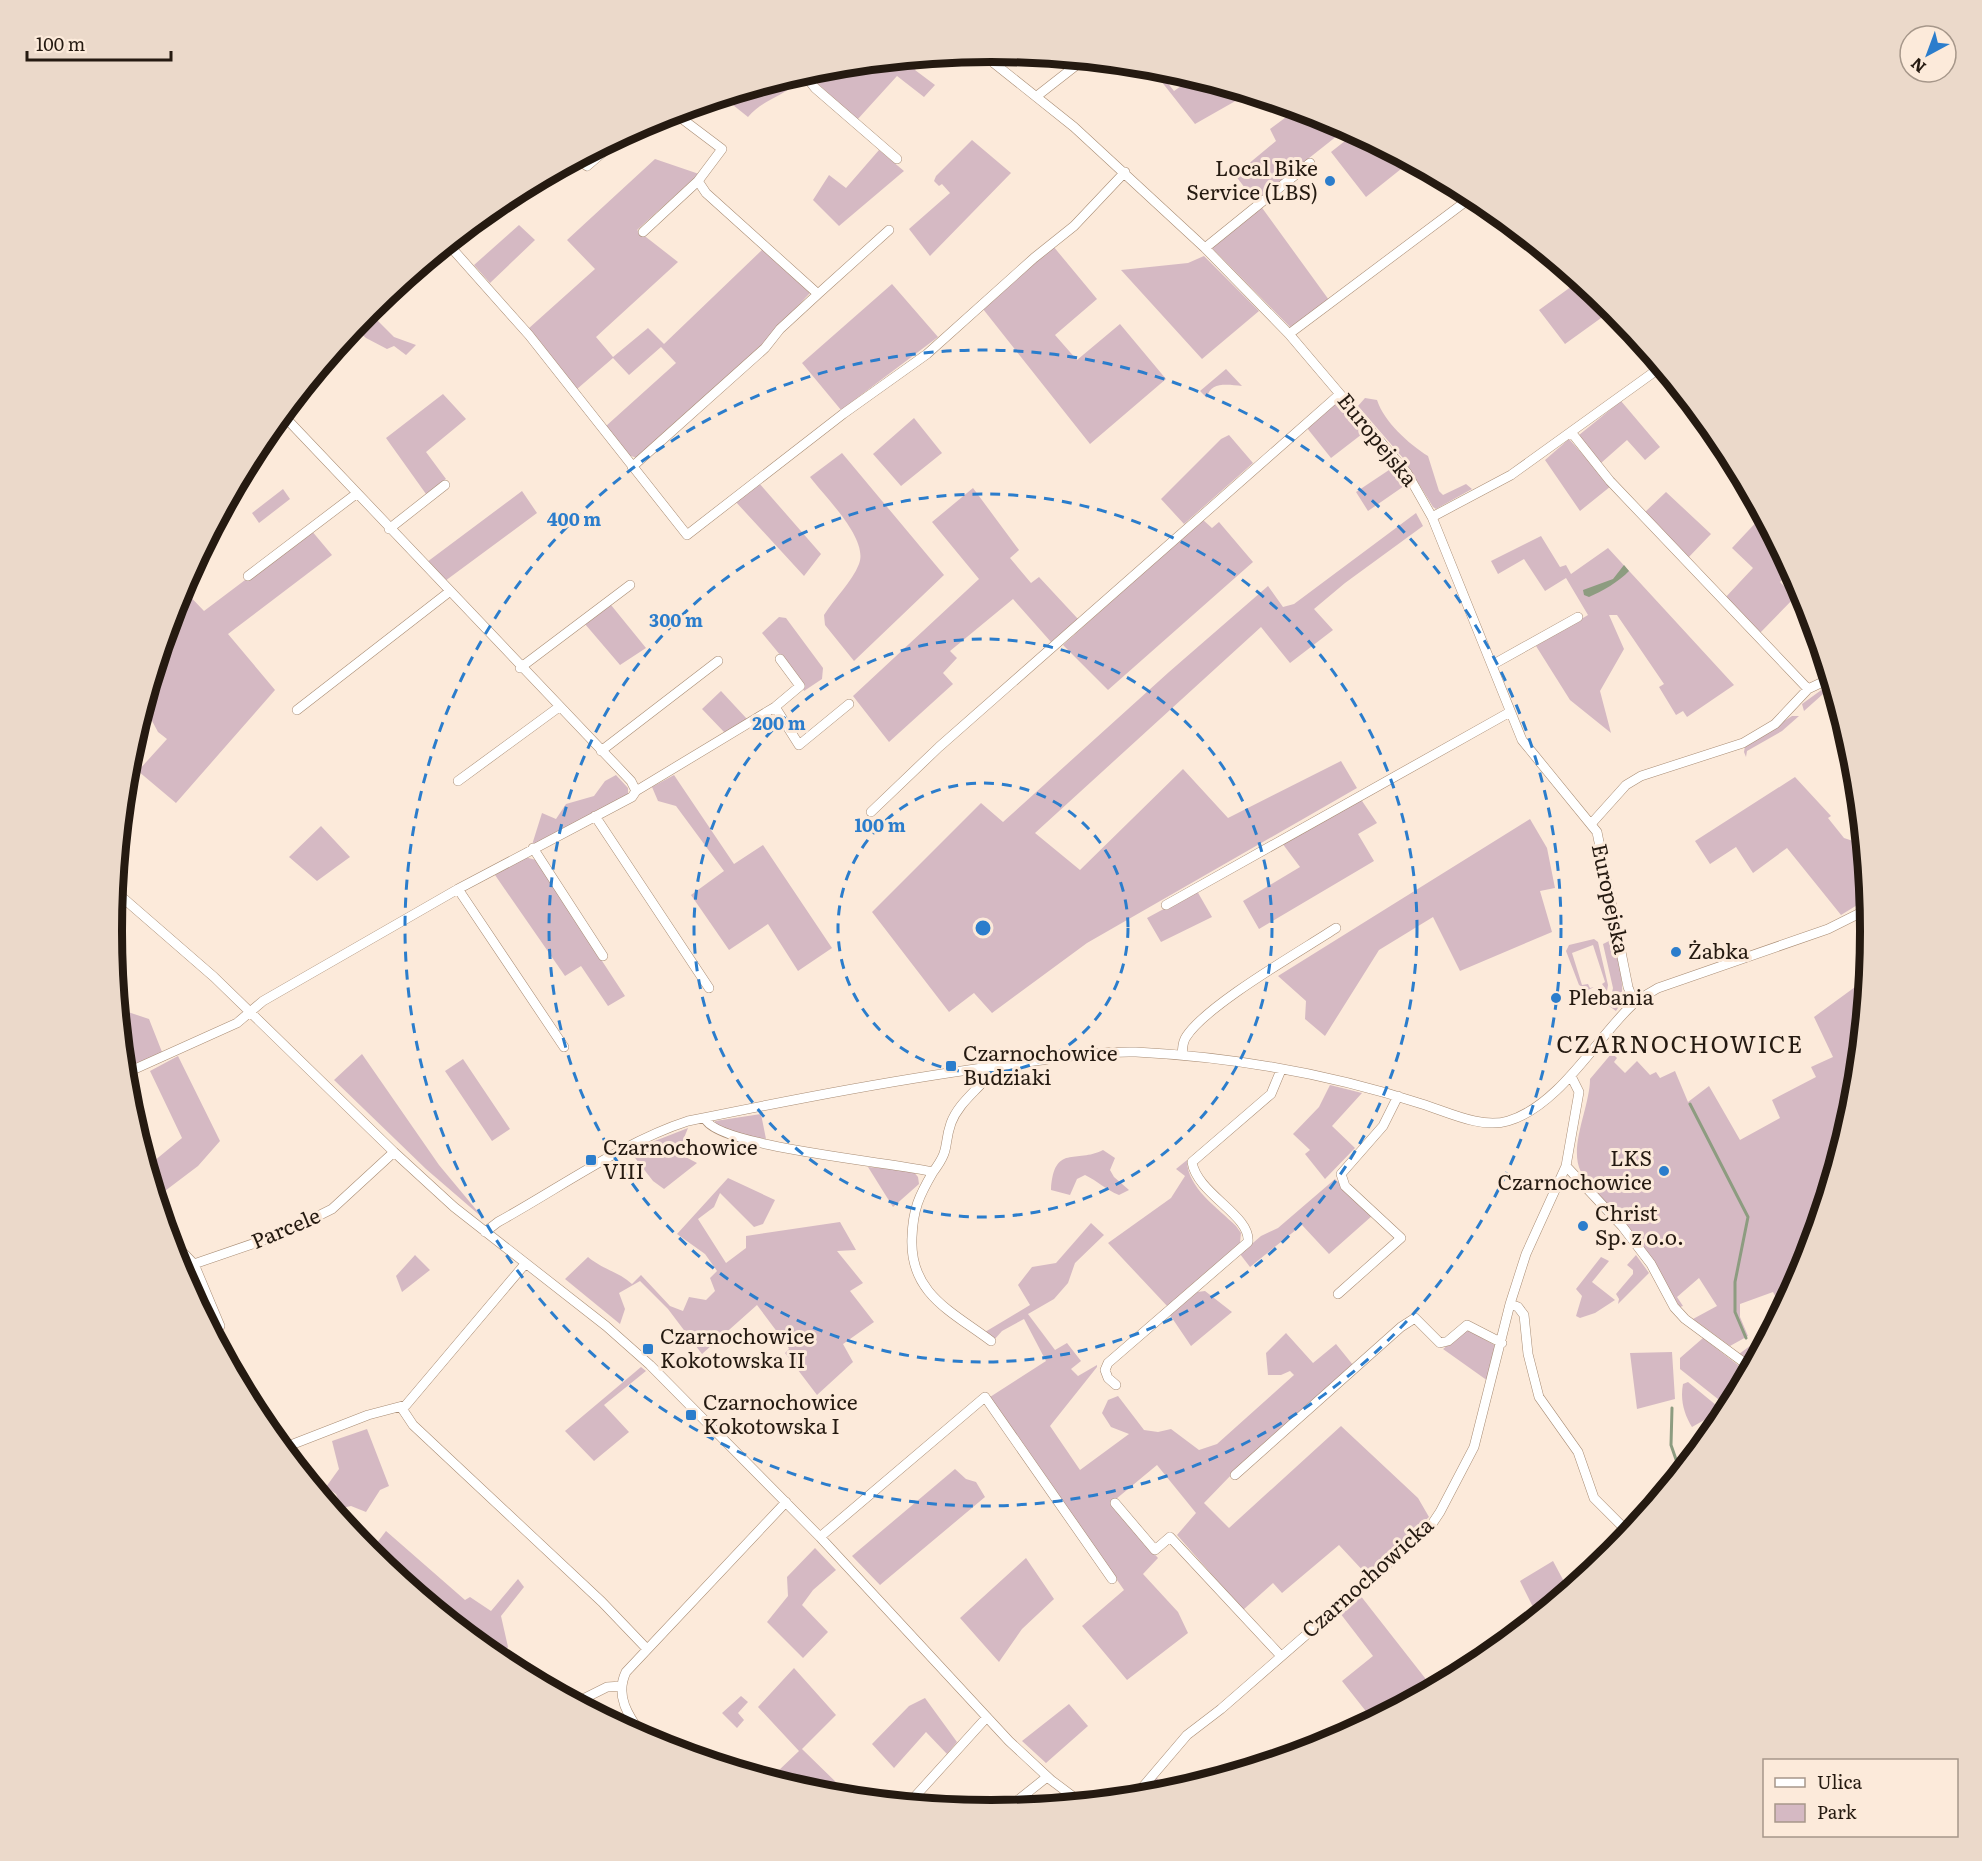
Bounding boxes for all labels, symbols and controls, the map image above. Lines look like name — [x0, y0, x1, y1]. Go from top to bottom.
scale bar — [27, 24, 171, 62]
north arrow — [1898, 24, 1958, 84]
text: 100 m — [36, 30, 85, 57]
text: N — [1905, 53, 1930, 80]
place label: Local Bike Service (LBS) — [1186, 151, 1318, 206]
marker: Local Bike Service (LBS) — [1323, 174, 1337, 188]
street label: Europejska — [1332, 385, 1427, 492]
text: 400 m — [547, 505, 601, 532]
text: 300 m — [649, 606, 703, 633]
text: 200 m — [752, 709, 806, 736]
text: 100 m — [854, 811, 906, 838]
street label: Europejska — [1586, 840, 1639, 957]
centre of rings — [973, 918, 993, 938]
place label: Żabka — [1688, 934, 1750, 965]
marker: Żabka — [1669, 945, 1683, 959]
place label: Plebania — [1568, 980, 1654, 1011]
marker: Plebania — [1549, 991, 1563, 1005]
district label: CZARNOCHOWICE — [1556, 1025, 1804, 1060]
place label: Czarnochowice Budziaki — [963, 1036, 1118, 1091]
marker: Czarnochowice Budziaki — [944, 1059, 958, 1073]
place label: Czarnochowice VIII — [603, 1130, 758, 1185]
place label: LKS Czarnochowice — [1497, 1141, 1652, 1196]
marker: Czarnochowice VIII — [584, 1153, 598, 1167]
marker: LKS Czarnochowice — [1657, 1164, 1671, 1178]
place label: Christ Sp. z o.o. — [1595, 1196, 1684, 1251]
street label: Parcele — [246, 1198, 324, 1255]
marker: Christ Sp. z o.o. — [1576, 1219, 1590, 1233]
place label: Czarnochowice Kokotowska II — [660, 1319, 815, 1374]
marker: Czarnochowice Kokotowska II — [641, 1342, 655, 1356]
place label: Czarnochowice Kokotowska I — [703, 1385, 858, 1440]
marker: Czarnochowice Kokotowska I — [684, 1408, 698, 1422]
street label: Czarnochowicka — [1294, 1508, 1440, 1644]
legend — [1763, 1759, 1958, 1837]
text: Ulica — [1817, 1768, 1863, 1795]
text: Park — [1817, 1798, 1858, 1825]

